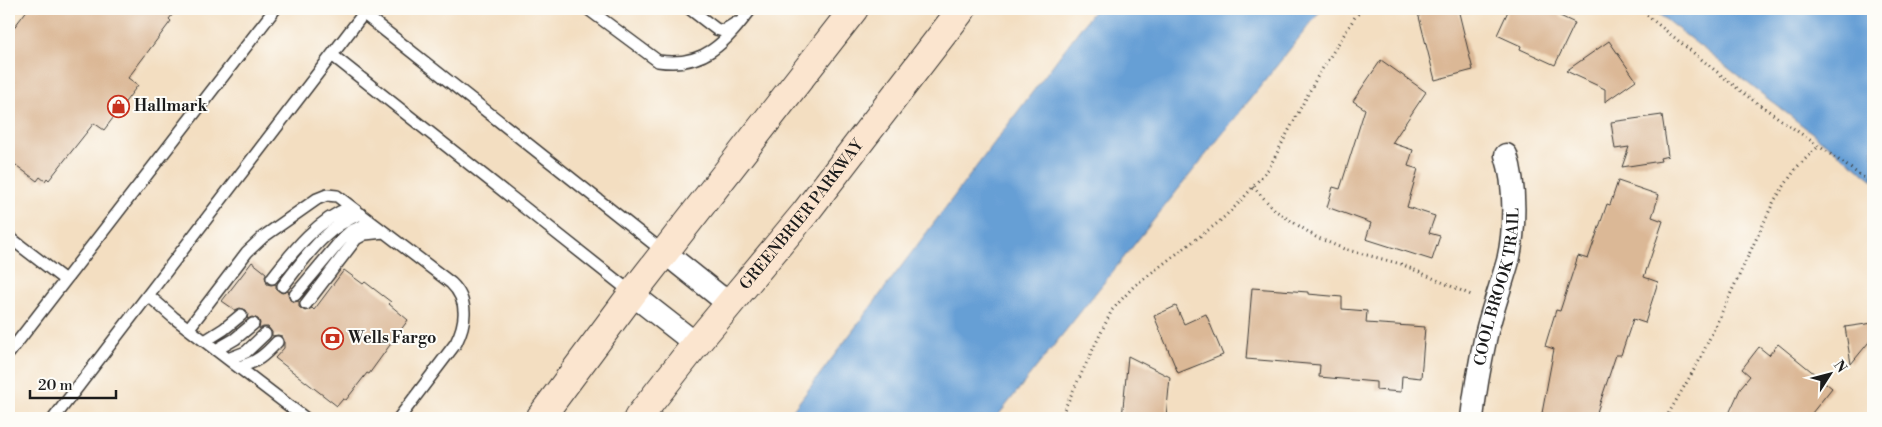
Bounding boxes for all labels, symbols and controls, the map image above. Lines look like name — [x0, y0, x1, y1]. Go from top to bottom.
shop icon: Hallmark — [106, 94, 130, 118]
place label: Hallmark — [134, 96, 208, 116]
street label: GREENBRIER PARKWAY — [735, 134, 869, 294]
street label: COOL BROOK TRAIL — [1470, 207, 1523, 367]
bank icon: Wells Fargo — [320, 326, 344, 350]
place label: Wells Fargo — [347, 328, 436, 348]
north arrow — [1804, 350, 1854, 400]
text: N — [1829, 357, 1850, 377]
scale bar — [30, 367, 116, 399]
text: 20 m — [38, 376, 73, 395]

